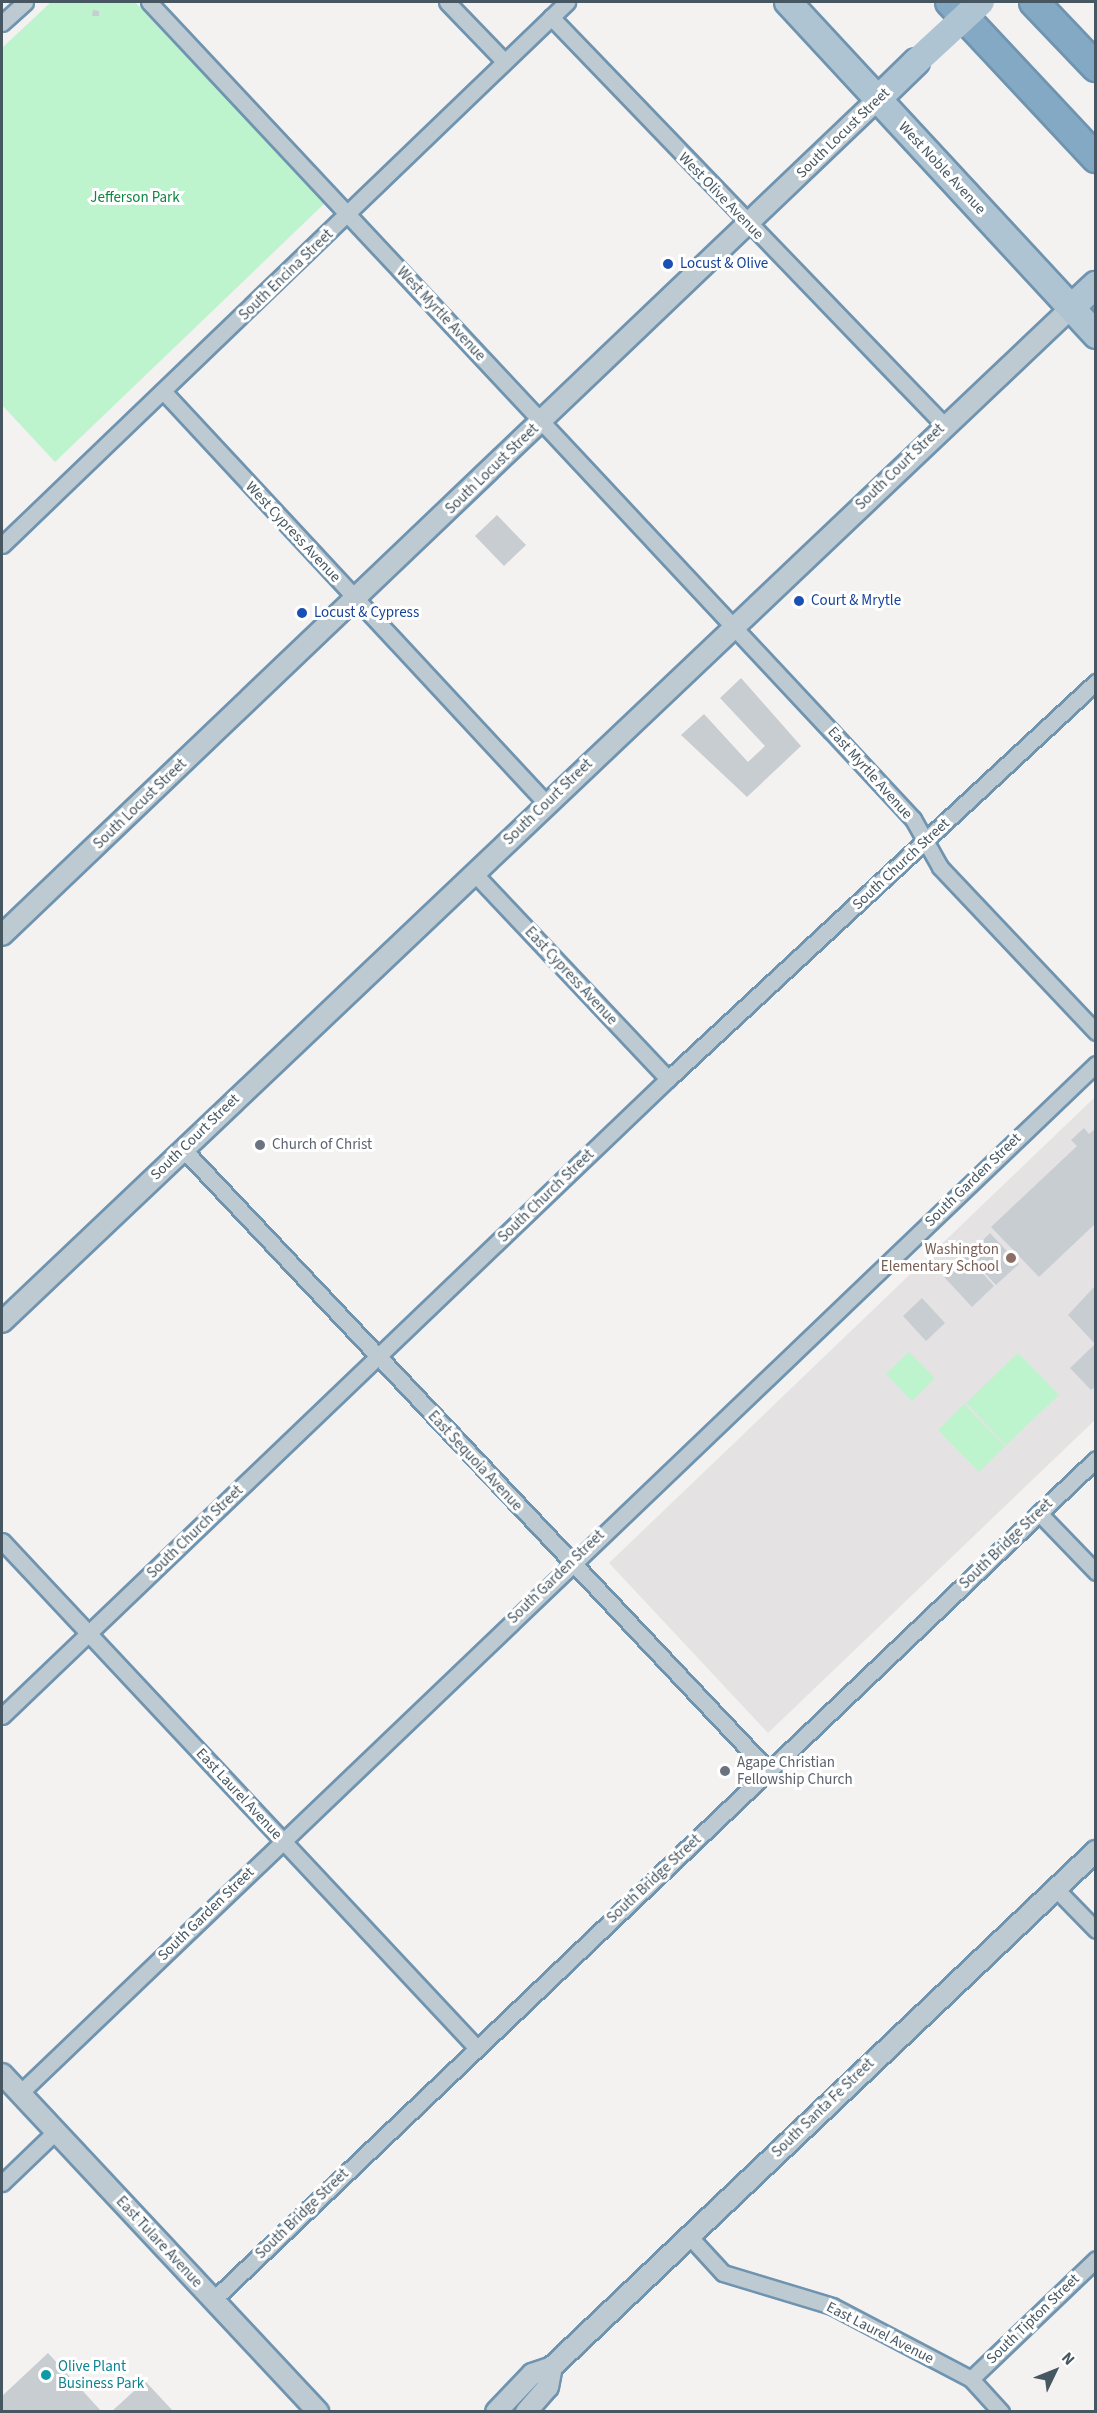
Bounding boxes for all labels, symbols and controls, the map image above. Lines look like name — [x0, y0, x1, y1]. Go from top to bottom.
street label: South Locust Street — [793, 84, 893, 182]
street label: West Noble Avenue — [895, 118, 989, 218]
street label: West Olive Avenue — [675, 149, 767, 243]
park label: Jefferson Park — [90, 189, 180, 207]
street label: South Encina Street — [235, 226, 337, 324]
place label: Locust & Olive — [680, 255, 768, 273]
marker: Locust & Olive — [661, 257, 675, 271]
street label: West Myrtle Avenue — [393, 263, 489, 365]
street label: South Locust Street — [442, 420, 542, 518]
street label: South Court Street — [852, 420, 948, 514]
street label: West Cypress Avenue — [242, 478, 344, 586]
place label: Court & Mrytle — [811, 592, 901, 610]
marker: Court & Mrytle — [792, 594, 806, 608]
place label: Locust & Cypress — [314, 604, 419, 622]
marker: Locust & Cypress — [295, 606, 309, 620]
street label: East Myrtle Avenue — [824, 723, 916, 823]
street label: South Locust Street — [90, 755, 190, 853]
street label: South Court Street — [500, 755, 596, 849]
street label: South Church Street — [849, 814, 953, 914]
street label: East Cypress Avenue — [521, 923, 621, 1029]
street label: South Court Street — [147, 1090, 243, 1184]
street label: South Garden Street — [921, 1129, 1025, 1231]
place label: Church of Christ — [272, 1136, 372, 1154]
marker: Church of Christ — [253, 1138, 267, 1152]
street label: South Church Street — [494, 1146, 598, 1246]
place label: Washington Elementary School — [881, 1240, 999, 1275]
marker: Washington Elementary School — [1004, 1251, 1018, 1265]
street label: East Sequoia Avenue — [424, 1407, 526, 1515]
street label: South Church Street — [143, 1482, 247, 1582]
street label: South Bridge Street — [956, 1495, 1056, 1593]
street label: South Garden Street — [504, 1526, 608, 1628]
street label: East Laurel Avenue — [192, 1745, 286, 1843]
place label: Agape Christian Fellowship Church — [737, 1753, 853, 1788]
marker: Agape Christian Fellowship Church — [718, 1764, 732, 1778]
street label: South Bridge Street — [603, 1831, 705, 1927]
street label: South Garden Street — [154, 1863, 258, 1965]
street label: South Santa Fe Street — [768, 2055, 878, 2161]
street label: South Bridge Street — [252, 2165, 352, 2263]
street label: East Tulare Avenue — [112, 2193, 206, 2291]
street label: South Tipton Street — [983, 2270, 1083, 2368]
street label: East Laurel Avenue — [823, 2298, 937, 2368]
north arrow — [1025, 2341, 1085, 2401]
text: N — [1056, 2347, 1080, 2370]
place label: Olive Plant Business Park — [58, 2357, 144, 2392]
marker: Olive Plant Business Park — [39, 2368, 53, 2382]

